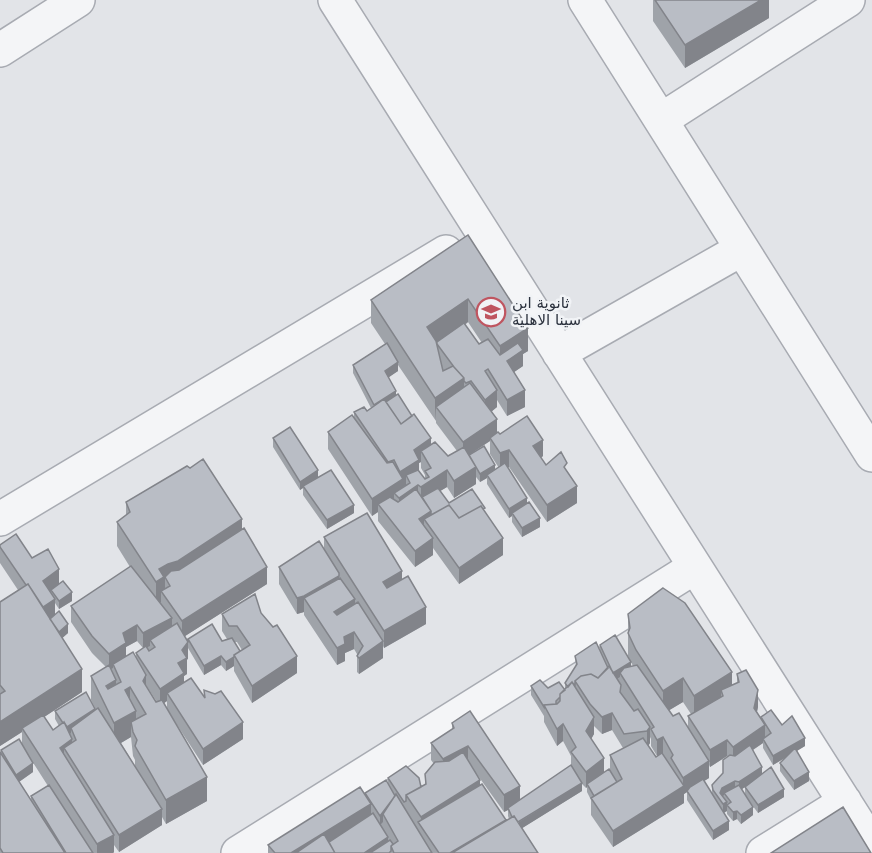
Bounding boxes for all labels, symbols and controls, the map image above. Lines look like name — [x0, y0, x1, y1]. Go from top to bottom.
place label: ثانوية ابن سينا الاهلية — [512, 294, 581, 329]
school or university icon: ثانوية ابن سينا الاهلية — [475, 296, 507, 328]

